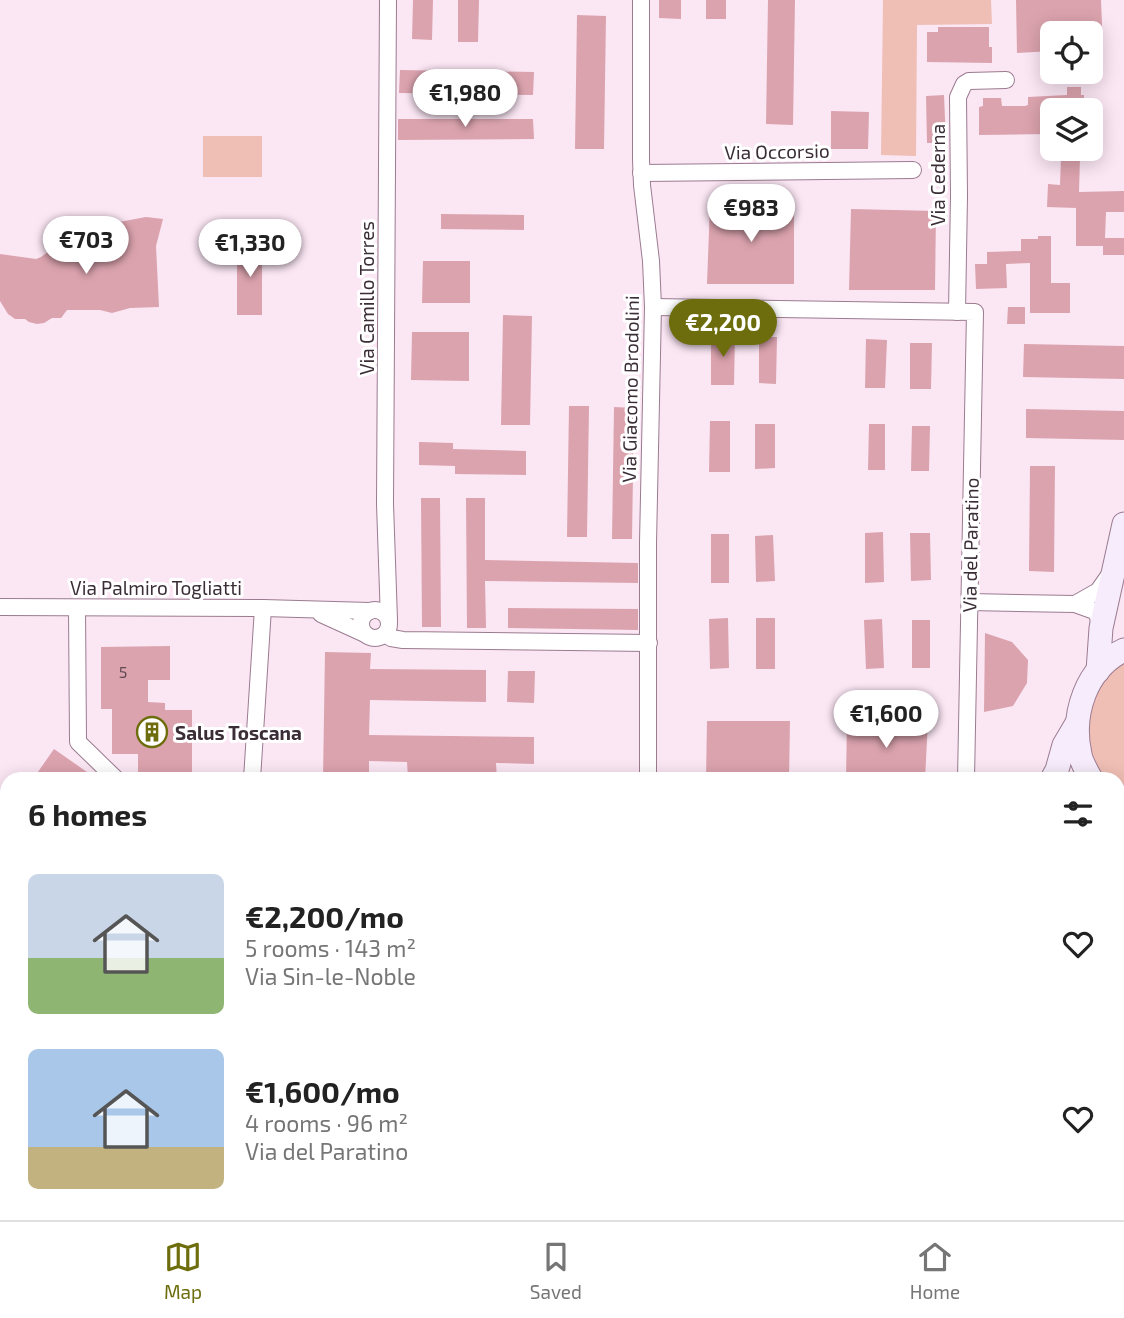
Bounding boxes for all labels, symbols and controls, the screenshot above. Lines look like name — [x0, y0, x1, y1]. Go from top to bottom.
map controls — [1040, 21, 1103, 161]
button: locate — [1040, 21, 1103, 84]
pin: €1,980 — [408, 69, 522, 129]
text: €1,980 — [429, 78, 501, 106]
button: layers — [1040, 98, 1103, 161]
street label: Via Cederna — [926, 124, 949, 226]
street label: Via Occorsio — [724, 139, 830, 163]
pin: €983 — [710, 184, 792, 244]
text: €983 — [723, 193, 779, 221]
pin: €703 — [45, 216, 127, 276]
pin: €1,330 — [193, 219, 307, 279]
street label: Via Camillo Torres — [355, 221, 378, 375]
text: €703 — [59, 225, 113, 253]
text: €1,330 — [215, 228, 285, 256]
street label: Via Giacomo Brodolini — [617, 295, 643, 483]
pin: €2,200 — [666, 300, 780, 359]
text: €2,200 — [685, 308, 761, 336]
street label: Via del Paratino — [957, 477, 983, 613]
street label: Via Palmiro Togliatti — [70, 576, 242, 599]
house number: 5 — [119, 662, 127, 681]
pin: €1,600 — [829, 690, 943, 750]
text: €1,600 — [850, 699, 922, 727]
building icon: Salus Toscana — [135, 715, 169, 749]
place label: Salus Toscana — [175, 721, 302, 744]
icon: filters — [1059, 795, 1097, 833]
text: 6 homes — [28, 796, 147, 832]
text: €2,200/mo — [245, 898, 404, 934]
icon: home — [84, 902, 168, 986]
icon: heart — [1059, 925, 1097, 963]
text: 5 rooms · 143 m² — [245, 934, 416, 962]
text: Via Sin-le-Noble — [245, 962, 416, 990]
text: €1,600/mo — [245, 1073, 400, 1109]
icon: home — [84, 1077, 168, 1161]
icon: heart — [1059, 1100, 1097, 1138]
text: 4 rooms · 96 m² — [245, 1109, 408, 1137]
text: Via del Paratino — [245, 1137, 408, 1165]
tab: Map — [164, 1238, 202, 1303]
tab: Saved — [530, 1238, 582, 1303]
tab: Home — [910, 1238, 960, 1303]

